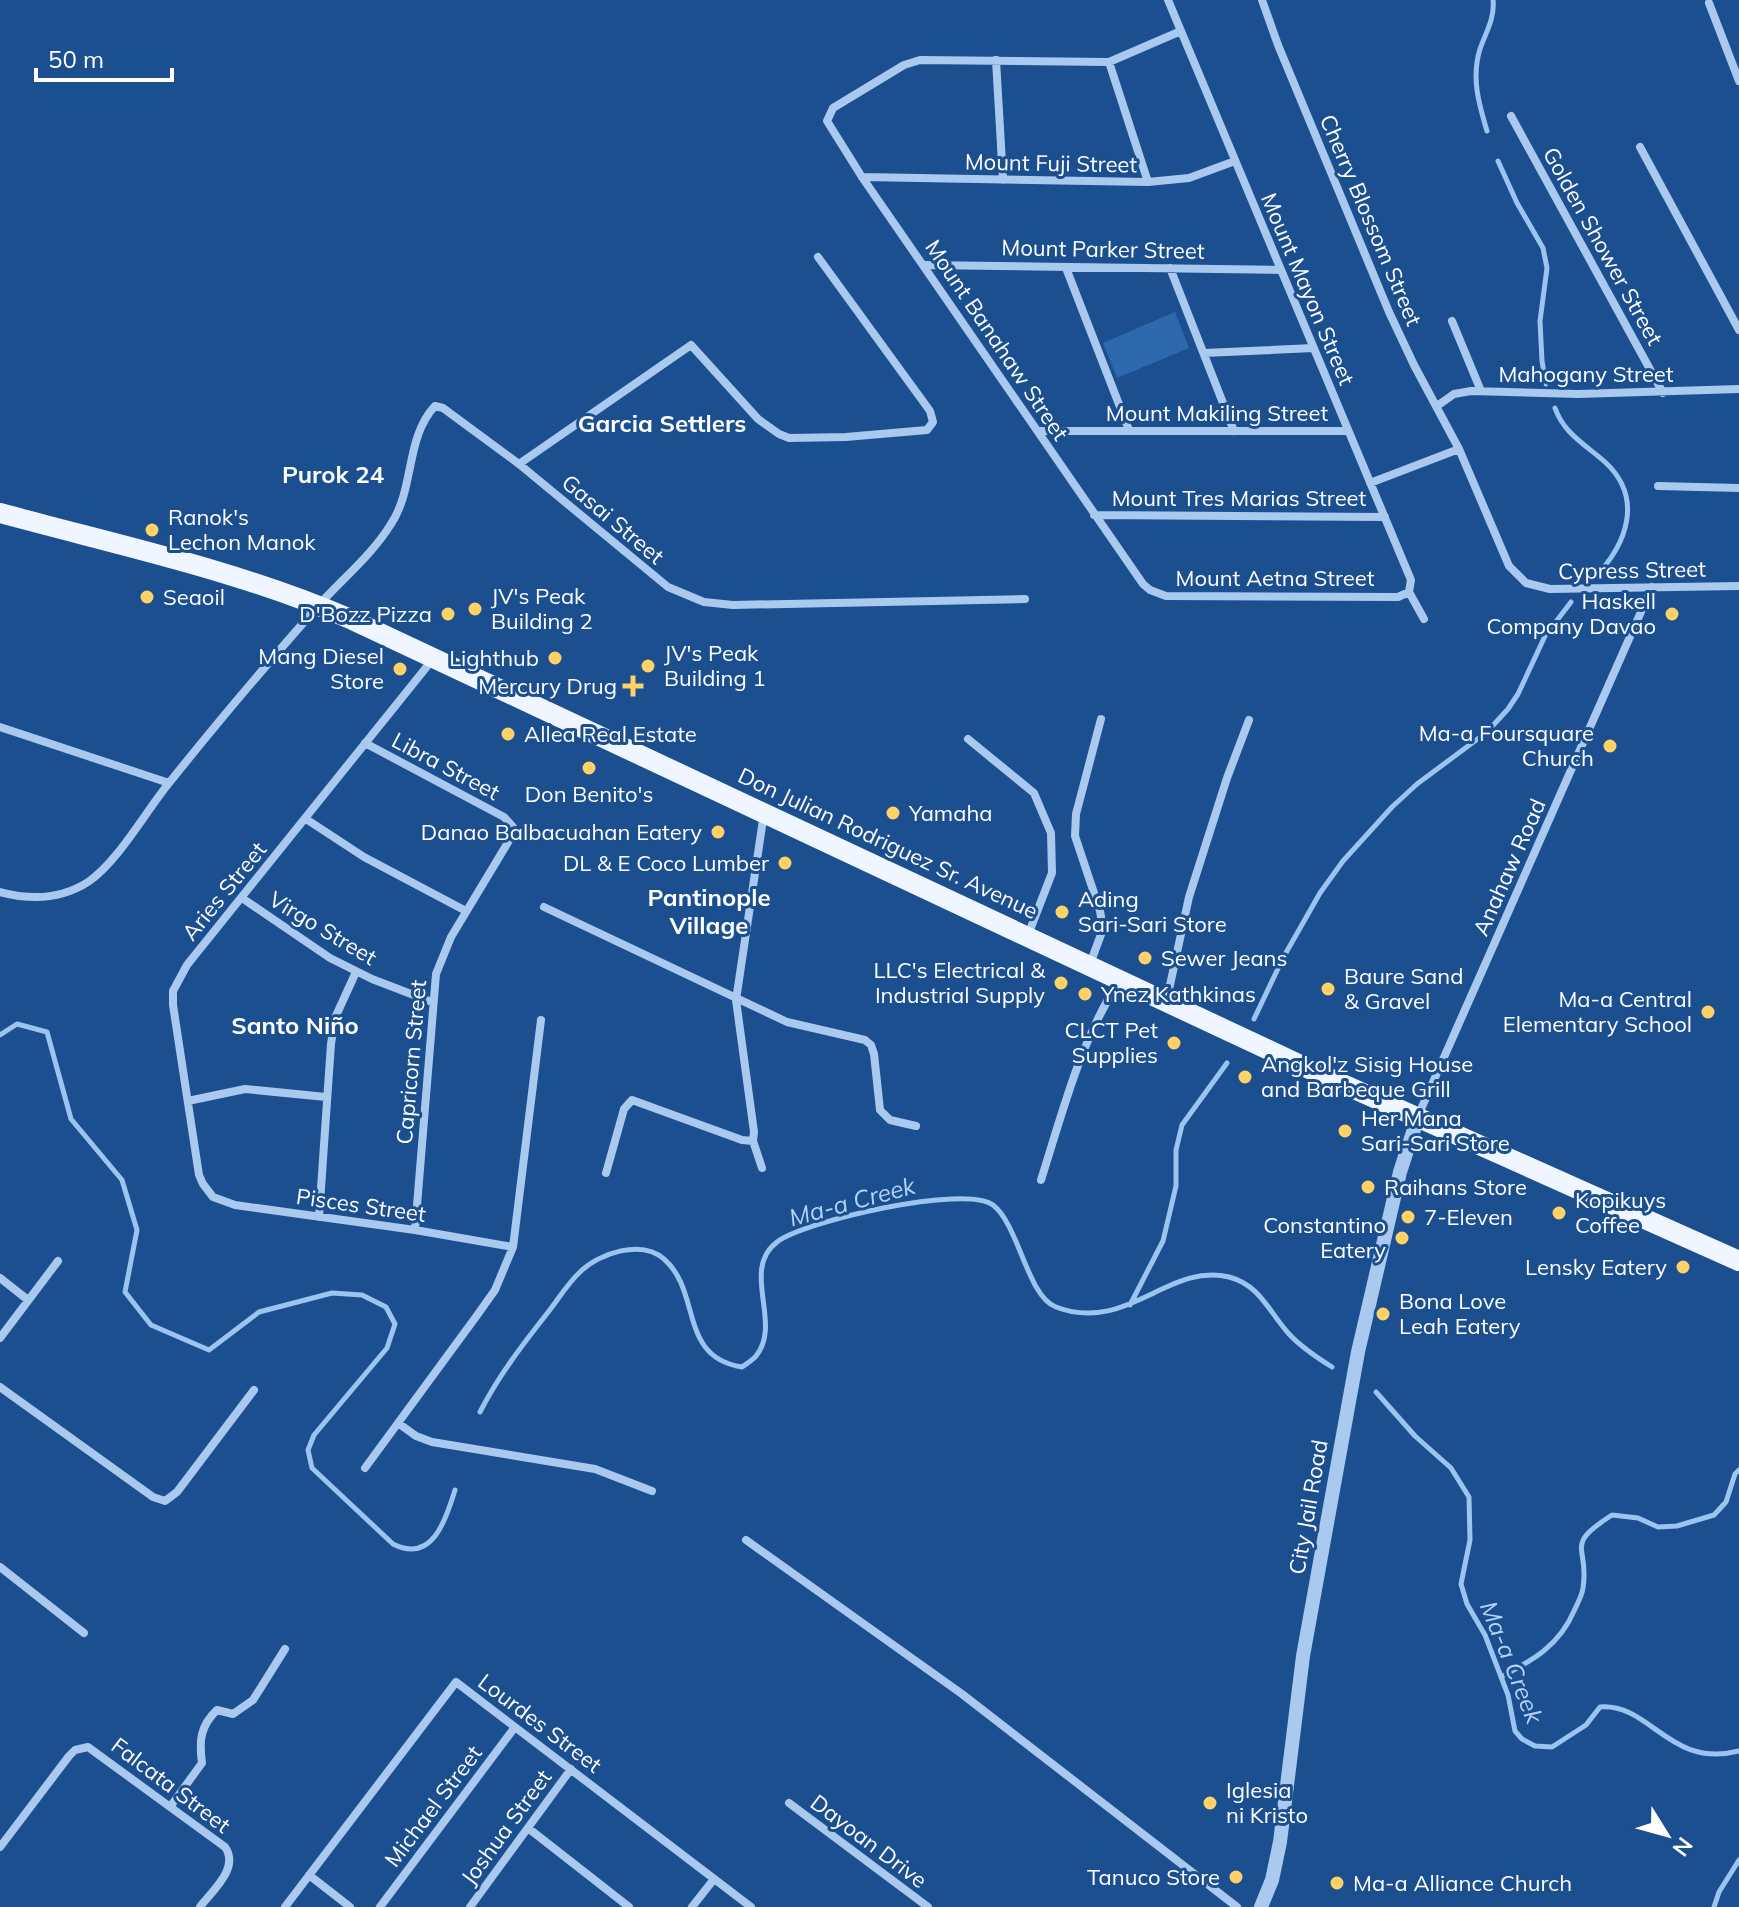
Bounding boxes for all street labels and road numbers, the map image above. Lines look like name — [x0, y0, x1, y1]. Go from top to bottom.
street label: Cherry Blossom Street — [1314, 110, 1428, 330]
street label: Golden Shower Street — [1537, 142, 1669, 350]
street label: Mount Fuji Street — [965, 147, 1138, 179]
street label: Mount Mayon Street — [1255, 189, 1361, 390]
street label: Mount Parker Street — [1001, 233, 1205, 265]
street label: Mount Banahaw Street — [919, 234, 1075, 446]
street label: Mahogany Street — [1498, 360, 1674, 388]
street label: Mount Makiling Street — [1106, 399, 1328, 427]
street label: Gasai Street — [556, 468, 670, 570]
street label: Mount Tres Marias Street — [1112, 484, 1367, 512]
street label: Cypress Street — [1558, 555, 1706, 585]
street label: Mount Aetna Street — [1176, 564, 1375, 592]
street label: Libra Street — [387, 726, 505, 806]
street label: Don Julian Rodriguez Sr. Avenue — [734, 761, 1042, 925]
street label: Anahaw Road — [1466, 794, 1552, 940]
street label: Aries Street — [176, 836, 272, 946]
street label: Virgo Street — [264, 885, 382, 971]
street label: Capricorn Street — [390, 978, 432, 1145]
street label: Pisces Street — [294, 1182, 428, 1228]
street label: City Jail Road — [1282, 1438, 1334, 1576]
street label: Lourdes Street — [473, 1667, 608, 1779]
street label: Falcata Street — [106, 1731, 236, 1839]
street label: Michael Street — [378, 1739, 488, 1872]
street label: Joshua Street — [455, 1763, 557, 1890]
street label: Dayoan Drive — [805, 1788, 933, 1894]

